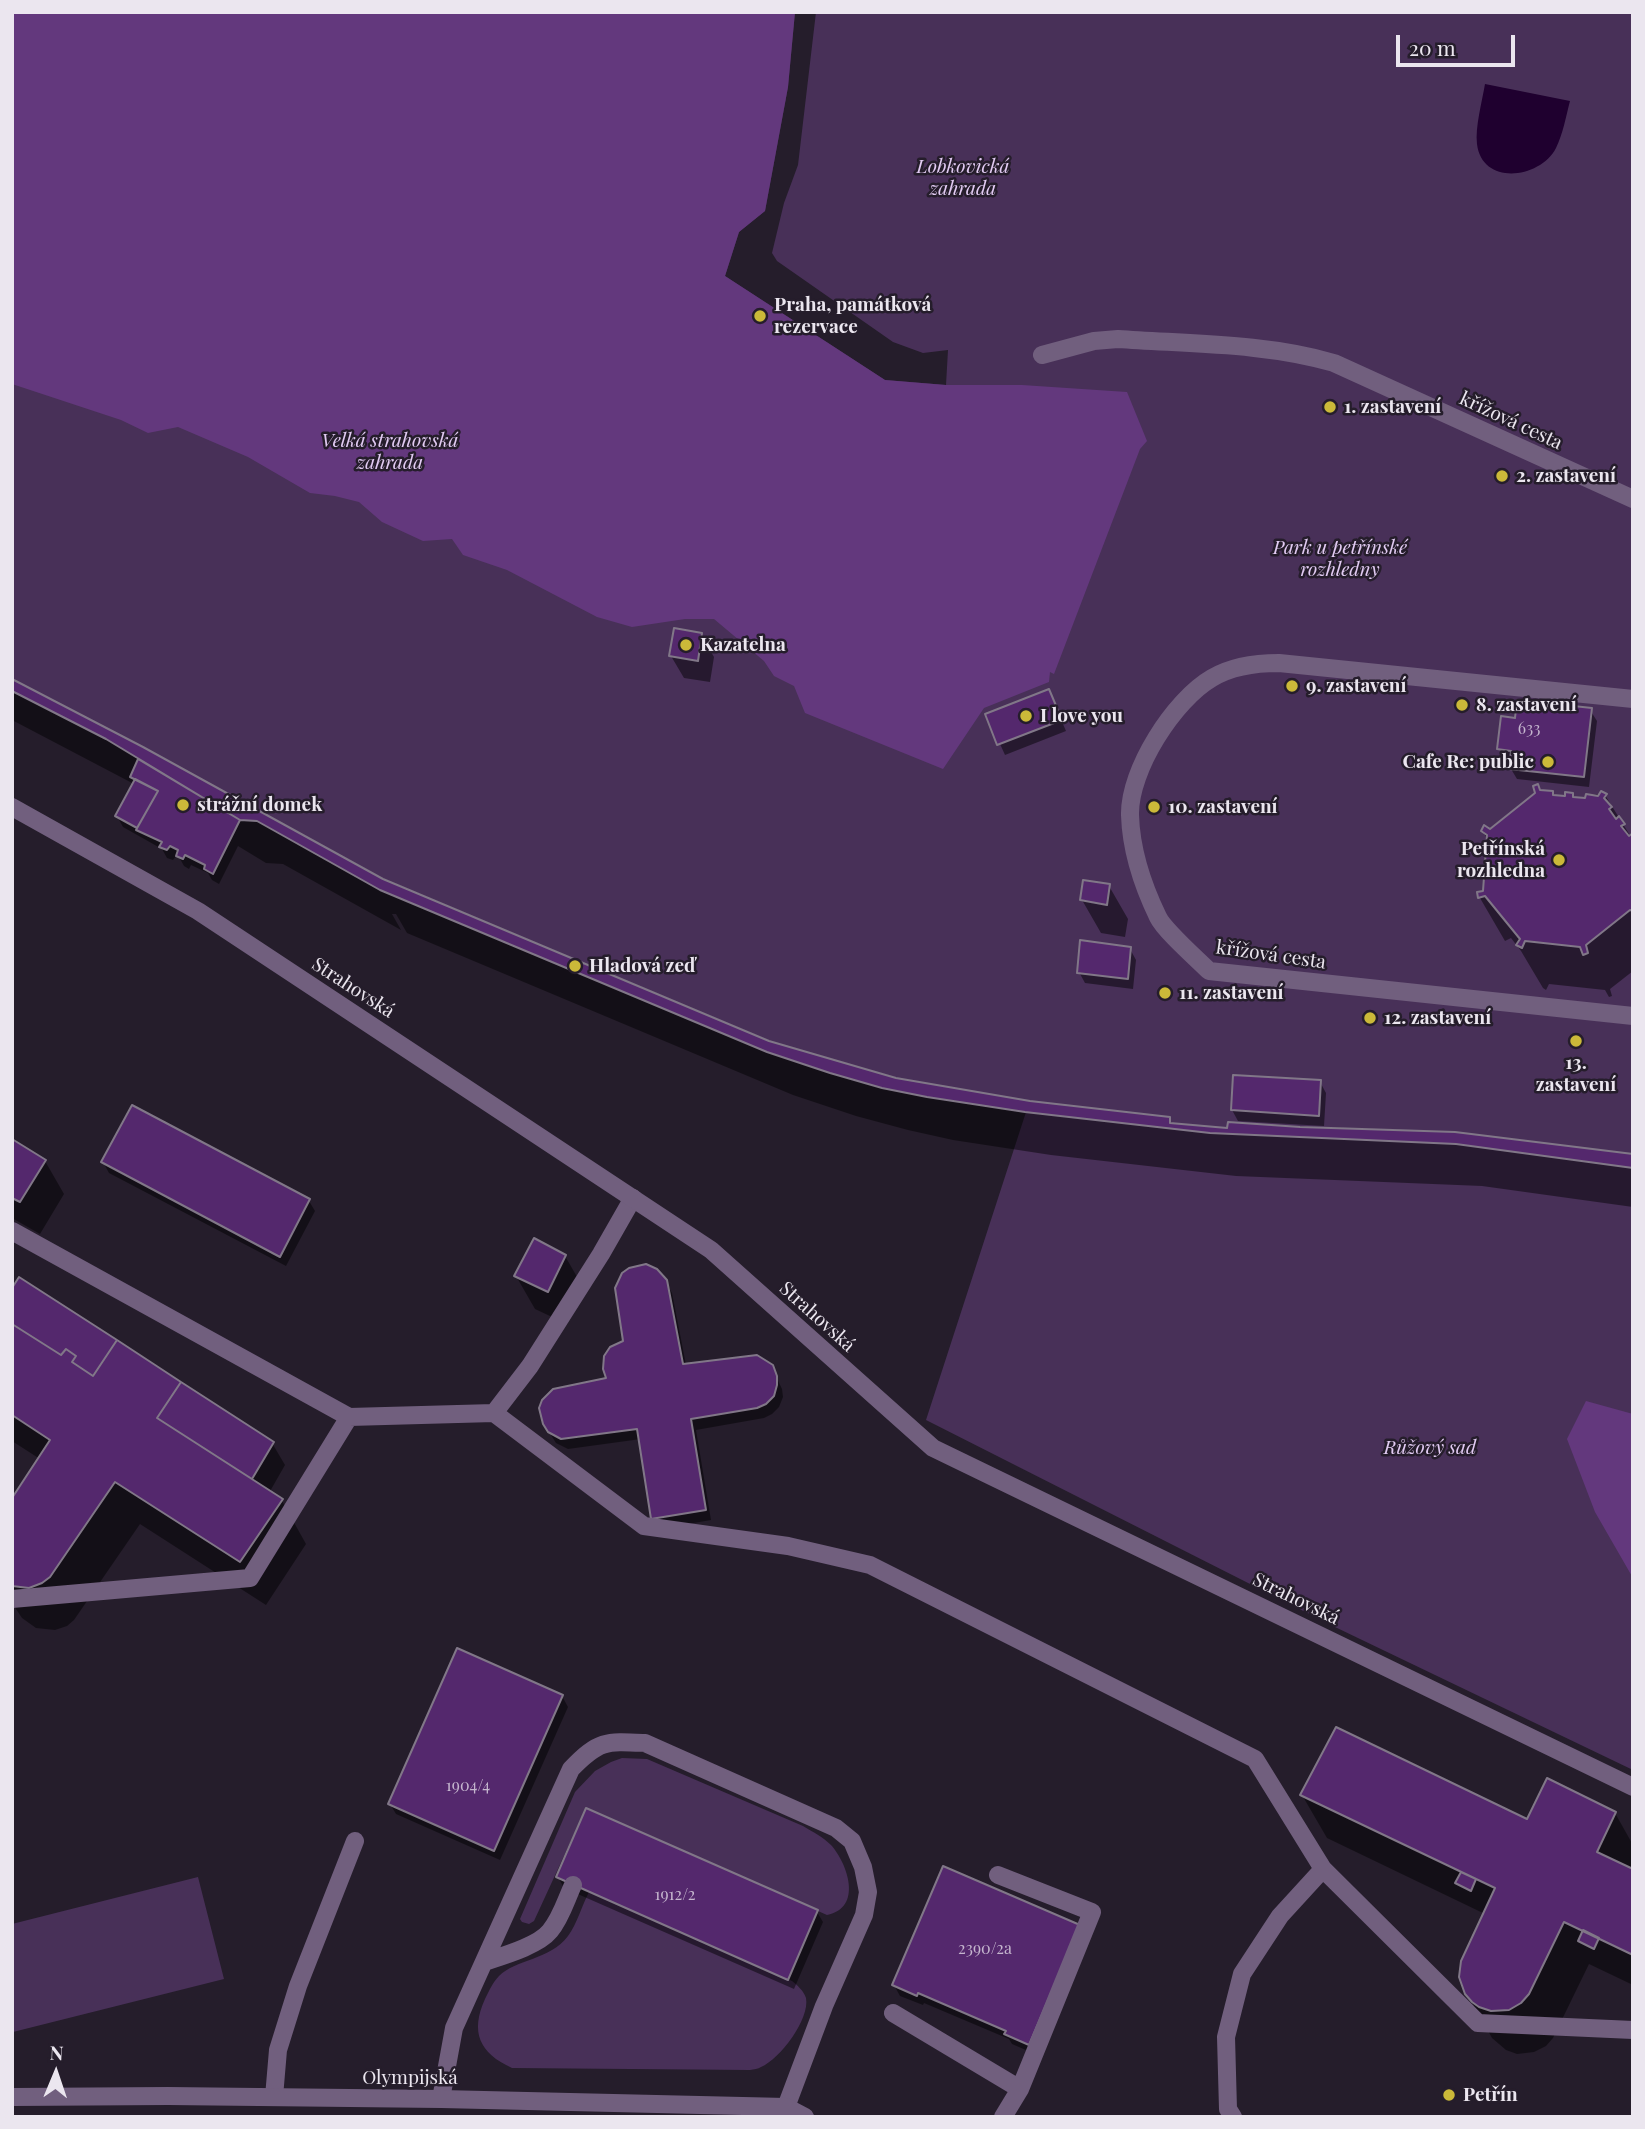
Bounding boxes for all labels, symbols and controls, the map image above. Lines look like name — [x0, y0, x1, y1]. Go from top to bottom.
scale bar — [1400, 21, 1519, 65]
text: 20 m — [1409, 33, 1456, 61]
park label: Lobkovická zahrada — [917, 156, 1009, 200]
place label: Praha, památková rezervace — [774, 294, 931, 338]
marker: Praha, památková rezervace — [752, 308, 768, 324]
street label: křížová cesta — [1456, 387, 1566, 455]
place label: 1. zastavení — [1344, 396, 1441, 418]
marker: 1. zastavení — [1322, 399, 1338, 415]
park label: Velká strahovská zahrada — [322, 430, 458, 474]
place label: 2. zastavení — [1516, 465, 1616, 487]
marker: 2. zastavení — [1494, 468, 1510, 484]
park label: Park u petřínské rozhledny — [1273, 537, 1407, 581]
place label: Kazatelna — [700, 634, 786, 656]
marker: Kazatelna — [678, 637, 694, 653]
place label: 9. zastavení — [1306, 675, 1407, 697]
marker: 9. zastavení — [1284, 678, 1300, 694]
place label: 8. zastavení — [1476, 694, 1577, 716]
marker: 8. zastavení — [1454, 697, 1470, 713]
place label: I love you — [1040, 705, 1123, 727]
marker: I love you — [1018, 708, 1034, 724]
house number: 633 — [1518, 719, 1540, 739]
place label: Cafe Re: public — [1403, 751, 1534, 773]
marker: Cafe Re: public — [1540, 754, 1556, 770]
place label: strážní domek — [197, 794, 322, 816]
place label: 10. zastavení — [1168, 796, 1278, 818]
marker: strážní domek — [175, 797, 191, 813]
marker: 10. zastavení — [1146, 799, 1162, 815]
place label: Petřínská rozhledna — [1457, 838, 1545, 882]
marker: Petřínská rozhledna — [1551, 852, 1567, 868]
street label: křížová cesta — [1215, 936, 1327, 974]
street label: Strahovská — [307, 953, 399, 1023]
place label: Hladová zeď — [589, 955, 695, 977]
marker: Hladová zeď — [567, 958, 583, 974]
place label: 11. zastavení — [1179, 982, 1284, 1004]
marker: 11. zastavení — [1157, 985, 1173, 1001]
place label: 12. zastavení — [1384, 1007, 1491, 1029]
marker: 12. zastavení — [1362, 1010, 1378, 1026]
marker: 13. zastavení — [1568, 1033, 1584, 1049]
place label: 13. zastavení — [1536, 1052, 1616, 1096]
street label: Strahovská — [775, 1277, 859, 1357]
park label: Růžový sad — [1384, 1437, 1476, 1459]
street label: Strahovská — [1249, 1568, 1343, 1630]
house number: 1904/4 — [446, 1776, 490, 1796]
house number: 1912/2 — [655, 1885, 695, 1905]
house number: 2390/2a — [958, 1939, 1012, 1959]
north arrow — [21, 2038, 91, 2108]
text: N — [49, 2039, 64, 2065]
street label: Olympijská — [362, 2067, 458, 2089]
place label: Petřín — [1463, 2084, 1518, 2106]
marker: Petřín — [1441, 2087, 1457, 2103]

